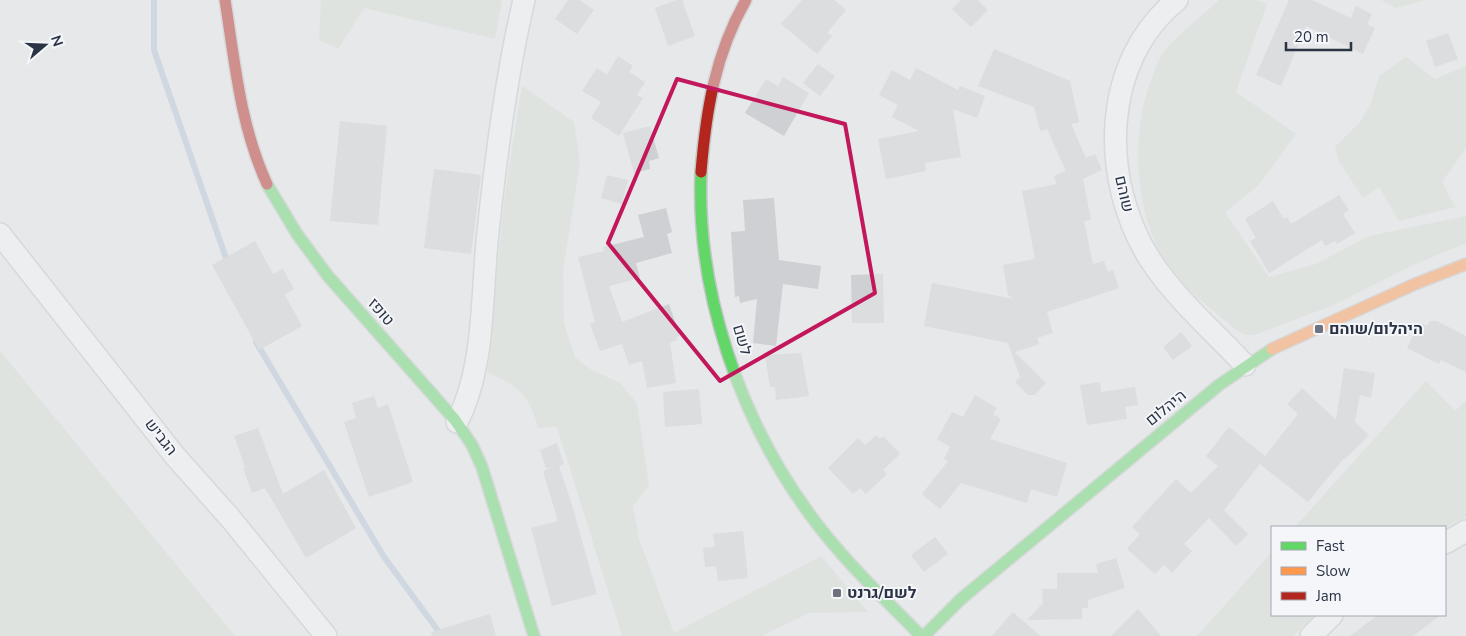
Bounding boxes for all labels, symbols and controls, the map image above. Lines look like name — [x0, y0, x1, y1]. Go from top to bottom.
north arrow — [20, 20, 70, 70]
scale bar — [1286, 20, 1351, 52]
text: 20 m — [1294, 27, 1329, 47]
text: N — [46, 33, 68, 49]
street label: שוהם — [1109, 173, 1139, 215]
street label: טופז — [363, 293, 399, 331]
place label: היהלום/שוהם — [1329, 318, 1423, 340]
street label: לשם — [727, 322, 757, 358]
marker: היהלום/שוהם — [1313, 323, 1325, 335]
street label: היהלום — [1141, 385, 1191, 431]
street label: הגביש — [140, 414, 182, 460]
legend — [1271, 526, 1446, 616]
text: Fast — [1316, 536, 1345, 556]
text: Slow — [1316, 561, 1351, 581]
place label: לשם/גרנט — [847, 582, 917, 604]
text: Jam — [1315, 586, 1342, 606]
marker: לשם/גרנט — [831, 587, 843, 599]

